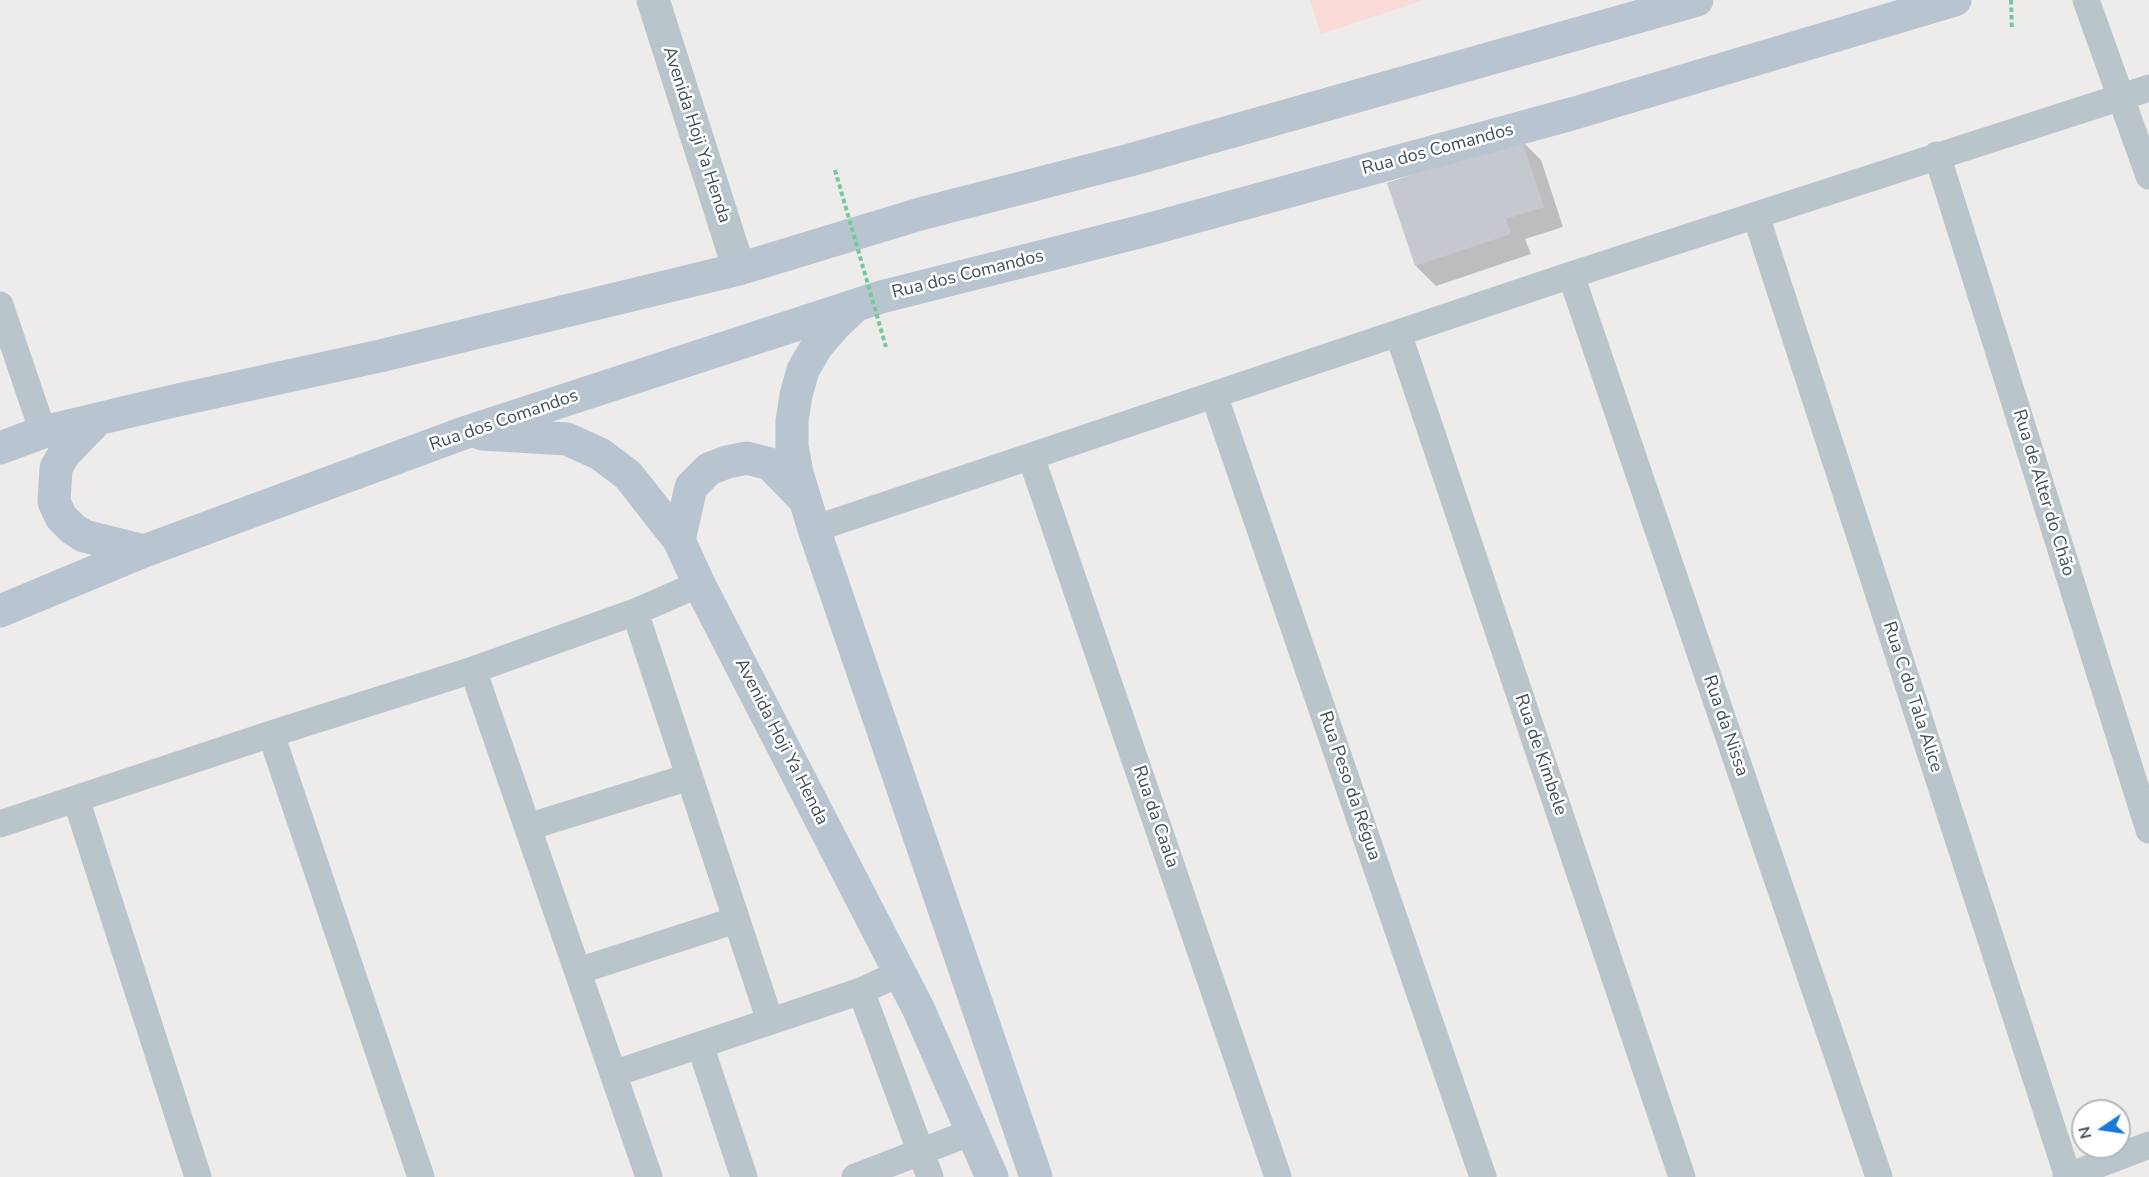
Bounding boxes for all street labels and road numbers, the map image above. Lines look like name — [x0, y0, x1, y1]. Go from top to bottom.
street label: Avenida Hoji Ya Henda — [657, 44, 735, 226]
street label: Rua dos Comandos — [1360, 119, 1516, 181]
street label: Rua dos Comandos — [890, 246, 1046, 304]
street label: Rua dos Comandos — [427, 385, 581, 457]
street label: Rua de Alter do Chão — [2007, 407, 2079, 579]
street label: Rua C do Tala Alice — [1877, 619, 1947, 775]
street label: Avenida Hoji Ya Henda — [730, 655, 832, 829]
street label: Rua da Nissa — [1698, 673, 1752, 779]
street label: Rua de Kimbele — [1509, 692, 1571, 818]
street label: Rua Peso da Régua — [1313, 709, 1385, 863]
street label: Rua da Caala — [1127, 763, 1183, 871]

